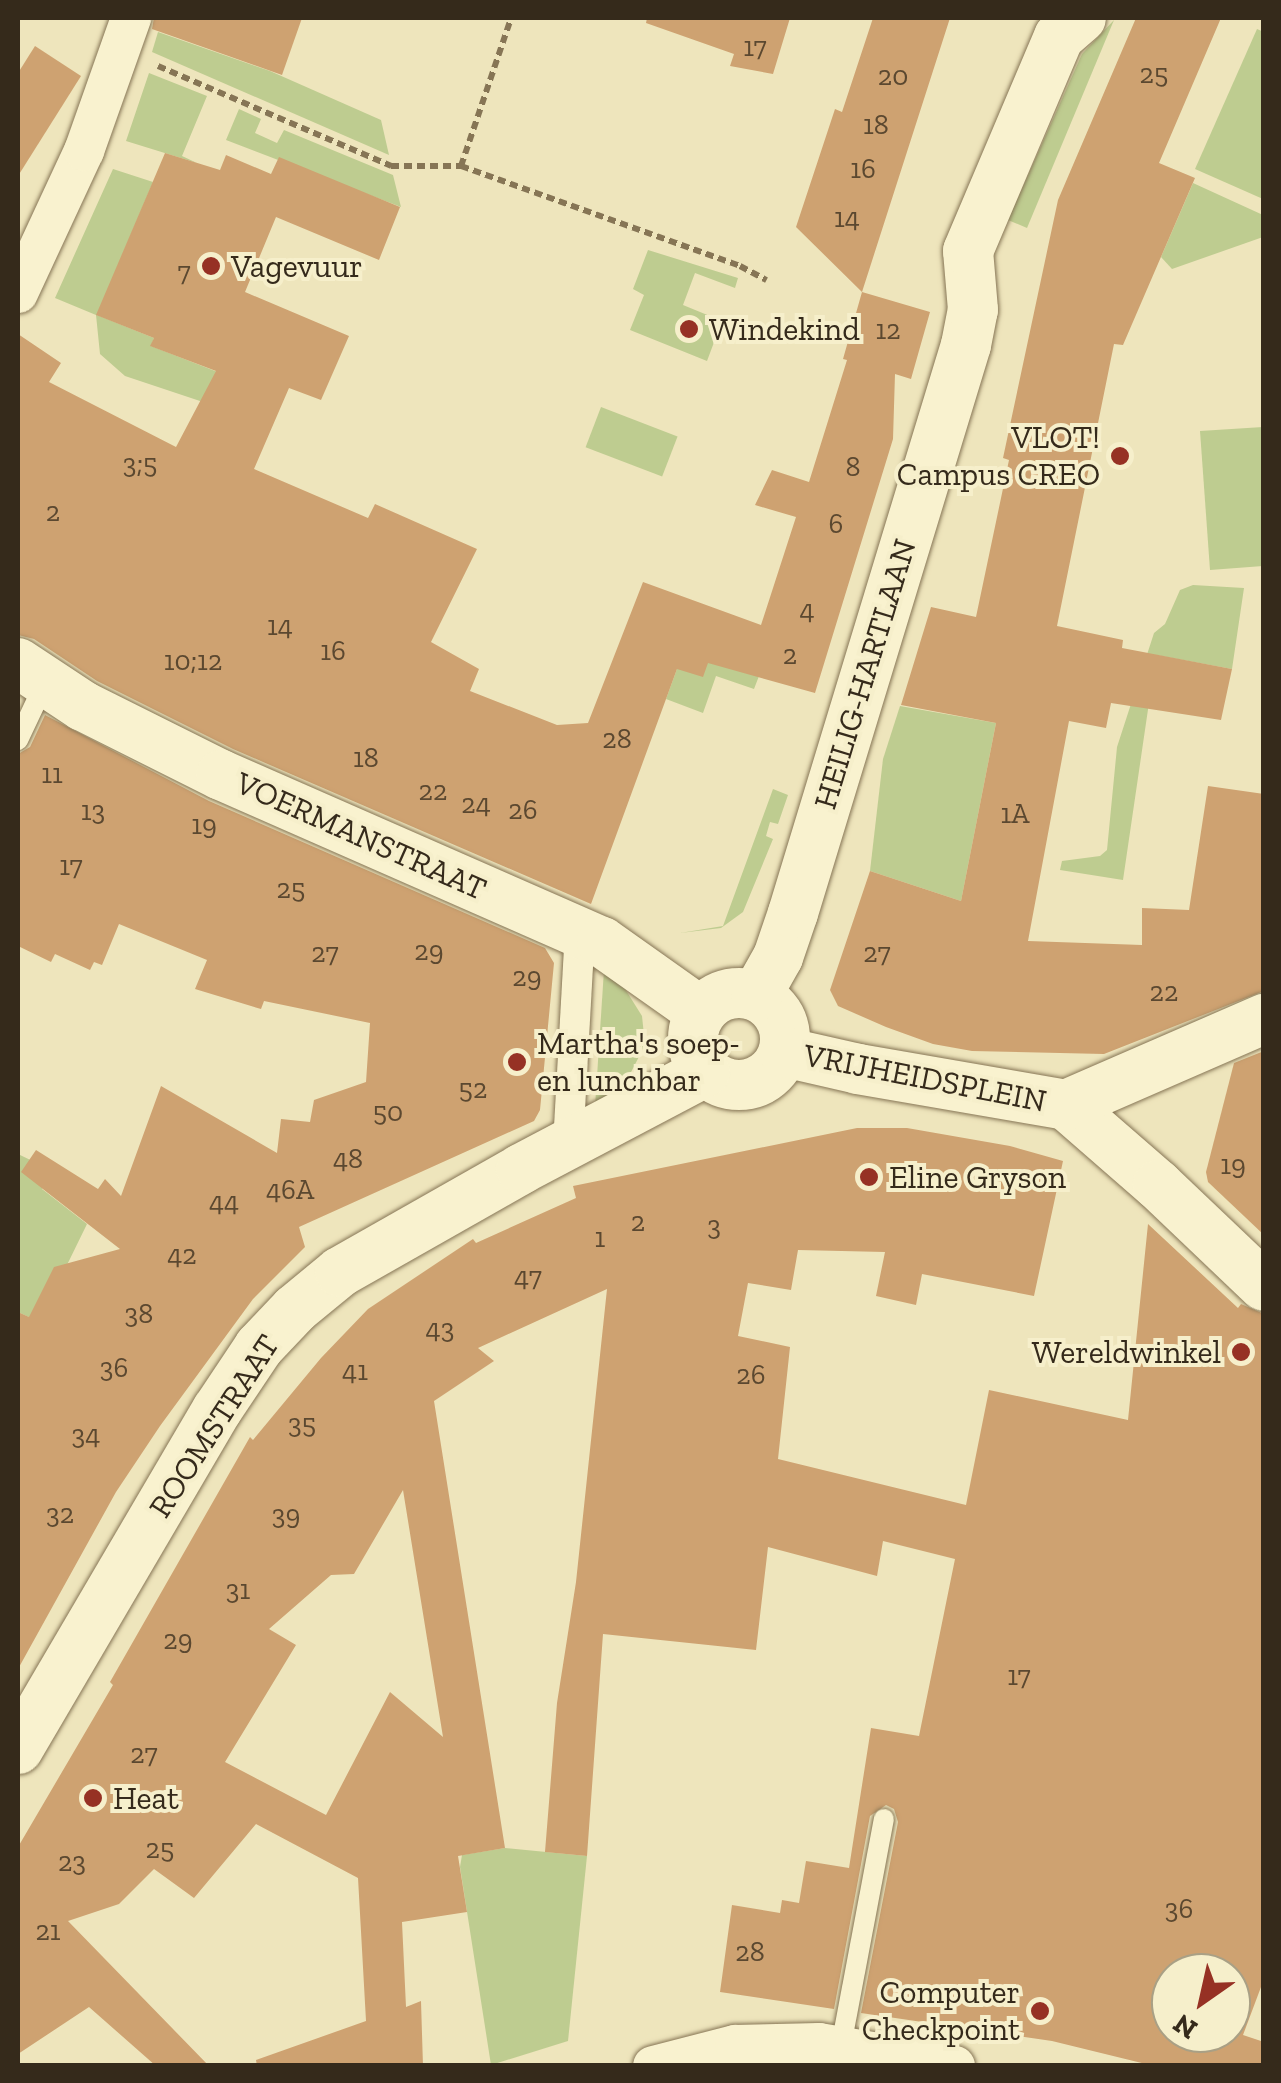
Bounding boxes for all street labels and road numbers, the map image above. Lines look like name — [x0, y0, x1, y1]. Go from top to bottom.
street label: HEILIG-HARTLAAN — [806, 535, 924, 813]
street label: VOERMANSTRAAT — [230, 764, 492, 908]
street label: VRIJHEIDSPLEIN — [800, 1036, 1050, 1120]
street label: ROOMSTRAAT — [141, 1327, 287, 1525]

